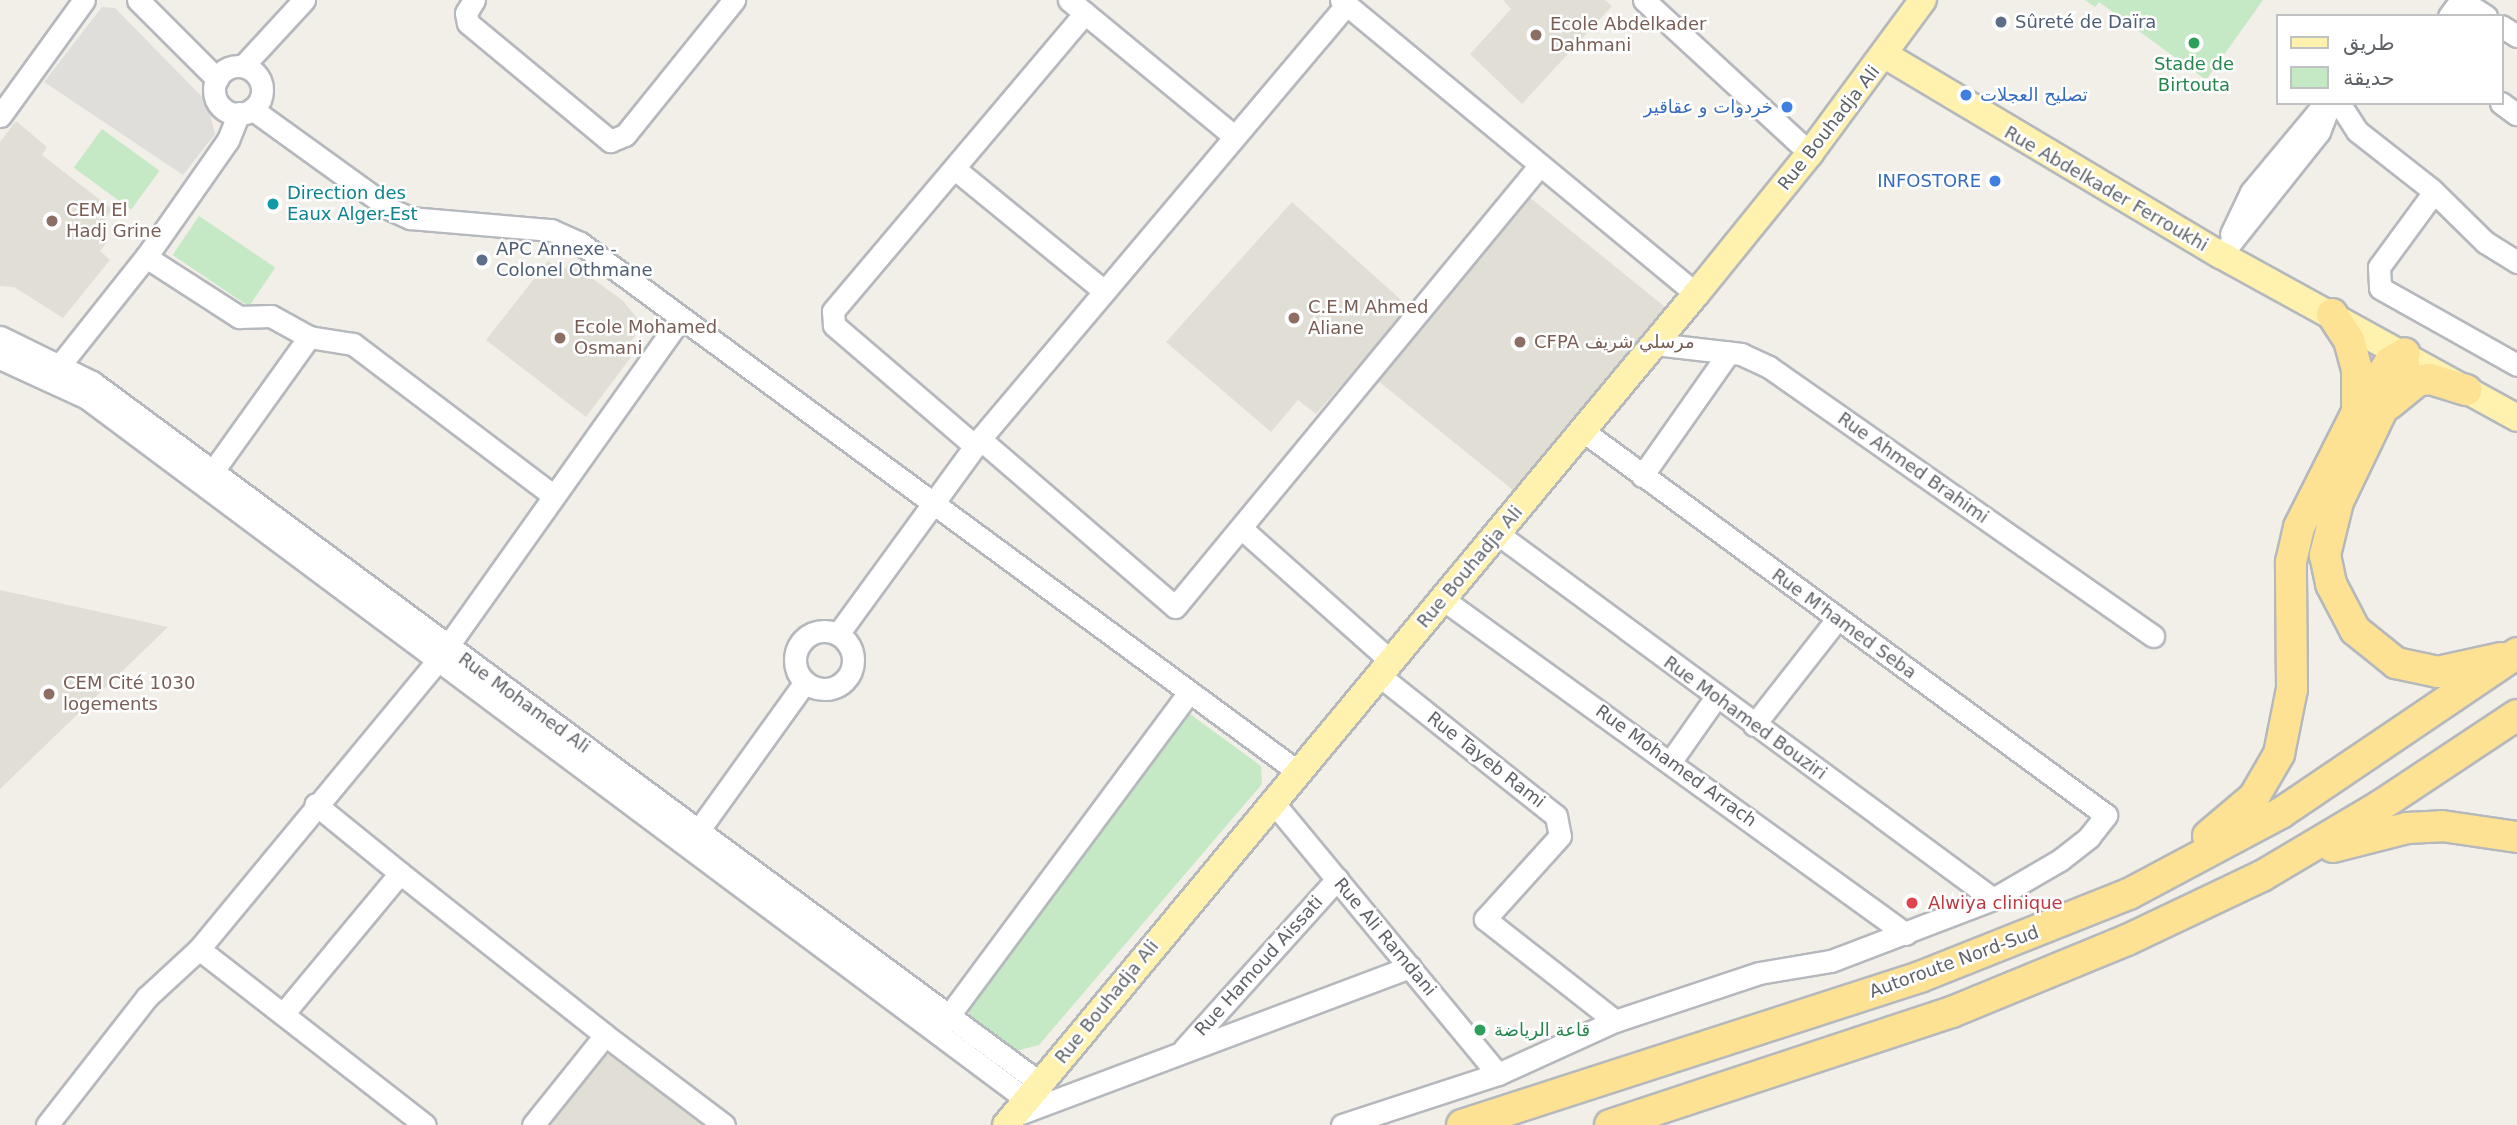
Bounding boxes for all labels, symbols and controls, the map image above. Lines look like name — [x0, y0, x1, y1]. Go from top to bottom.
place label: Sûreté de Daïra — [2015, 11, 2156, 33]
place label: Ecole Abdelkader Dahmani — [1550, 14, 1706, 56]
marker: Sûreté de Daïra — [1993, 14, 2009, 30]
legend — [2276, 14, 2503, 105]
marker: Ecole Abdelkader Dahmani — [1528, 27, 1544, 43]
text: طريق — [2343, 31, 2395, 55]
marker: Stade de Birtouta — [2186, 35, 2202, 51]
place label: Stade de Birtouta — [2154, 54, 2234, 96]
street label: Rue Bouhadja Ali — [1774, 61, 1884, 195]
text: حديقة — [2343, 66, 2395, 90]
place label: تصليح العجلات — [1980, 84, 2088, 106]
marker: تصليح العجلات — [1958, 87, 1974, 103]
place label: خردوات و عقاقير — [1644, 96, 1773, 118]
marker: خردوات و عقاقير — [1779, 99, 1795, 115]
street label: Rue Abdelkader Ferroukhi — [2000, 122, 2212, 256]
place label: INFOSTORE — [1877, 170, 1981, 192]
marker: INFOSTORE — [1987, 173, 2003, 189]
place label: Direction des Eaux Alger-Est — [287, 183, 418, 226]
marker: Direction des Eaux Alger-Est — [265, 196, 281, 212]
place label: CEM El Hadj Grine — [66, 200, 162, 242]
marker: CEM El Hadj Grine — [44, 213, 60, 229]
place label: APC Annexe - Colonel Othmane — [496, 239, 652, 282]
marker: APC Annexe - Colonel Othmane — [474, 252, 490, 268]
place label: C.E.M Ahmed Aliane — [1308, 297, 1428, 340]
marker: C.E.M Ahmed Aliane — [1286, 310, 1302, 326]
place label: Ecole Mohamed Osmani — [574, 317, 717, 360]
marker: Ecole Mohamed Osmani — [552, 330, 568, 346]
place label: CFPA مرسلي شريف — [1534, 331, 1695, 353]
marker: CFPA مرسلي شريف — [1512, 334, 1528, 350]
street label: Rue Ahmed Brahimi — [1833, 408, 1993, 528]
street label: Rue Bouhadja Ali — [1413, 502, 1527, 632]
street label: Rue M'hamed Seba — [1767, 564, 1921, 684]
street label: Rue Mohamed Ali — [454, 648, 594, 758]
street label: Rue Mohamed Bouziri — [1659, 652, 1831, 784]
place label: CEM Cité 1030 logements — [63, 673, 195, 716]
marker: CEM Cité 1030 logements — [41, 686, 57, 702]
street label: Rue Mohamed Arrach — [1591, 700, 1761, 832]
street label: Rue Tayeb Rami — [1423, 707, 1549, 813]
street label: Rue Ali Ramdani — [1329, 874, 1441, 1000]
street label: Rue Hamoud Aissati — [1191, 892, 1327, 1040]
place label: Alwiya clinique — [1928, 892, 2063, 914]
marker: Alwiya clinique — [1902, 893, 1922, 913]
street label: Autoroute Nord-Sud — [1866, 921, 2042, 1003]
street label: Rue Bouhadja Ali — [1051, 936, 1163, 1068]
place label: قاعة الرياضة — [1494, 1019, 1590, 1041]
marker: قاعة الرياضة — [1472, 1022, 1488, 1038]

